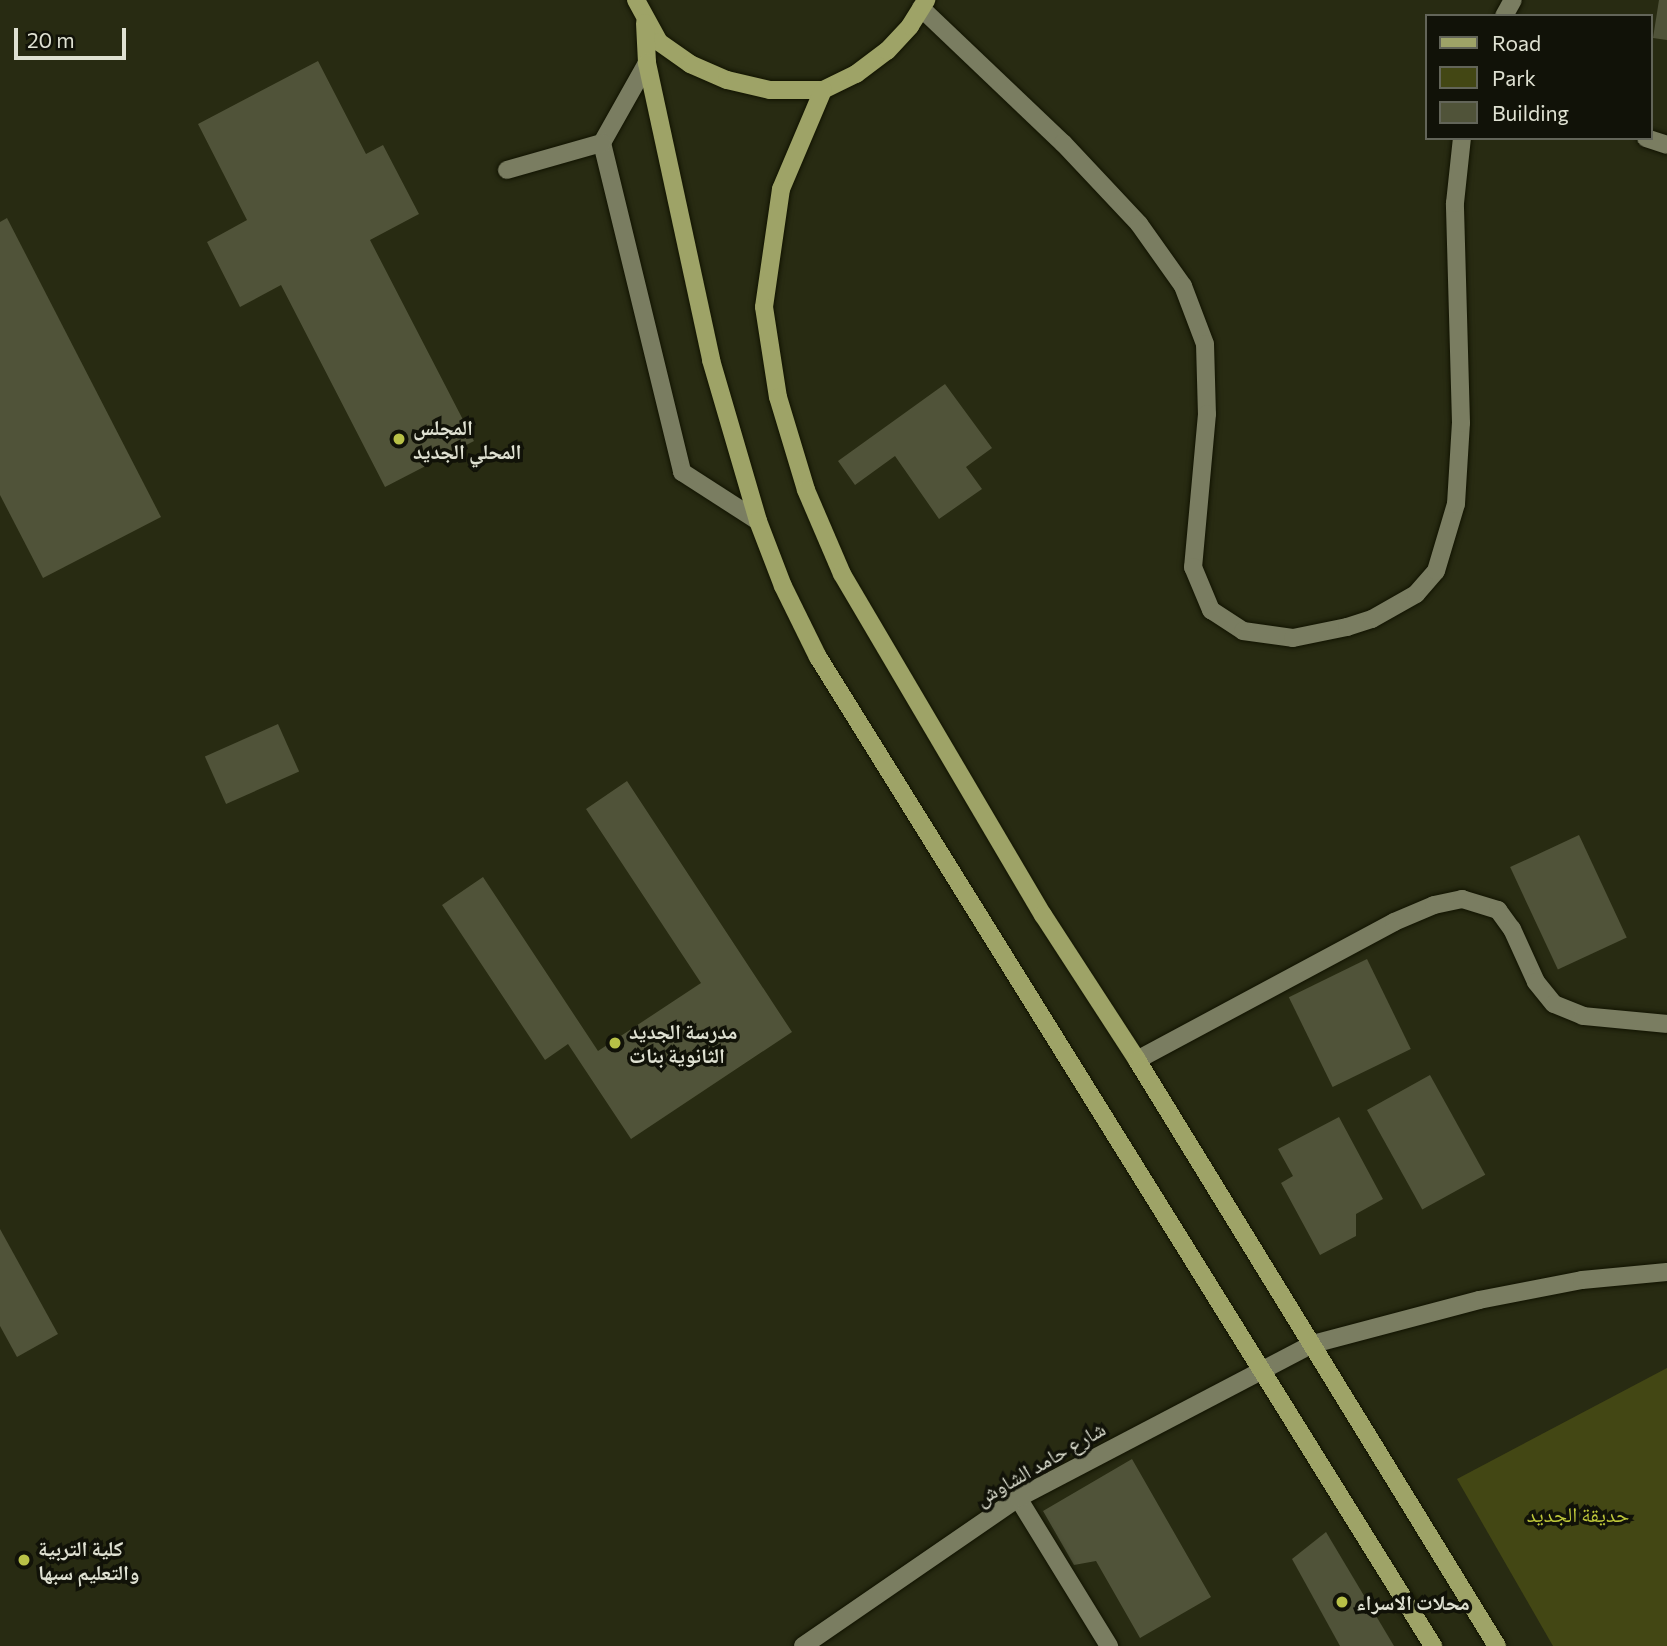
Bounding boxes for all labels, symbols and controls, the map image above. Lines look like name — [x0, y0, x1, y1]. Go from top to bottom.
scale bar — [18, 14, 130, 58]
legend — [1426, 14, 1653, 140]
text: 20 m — [27, 27, 75, 52]
text: Road — [1492, 30, 1541, 55]
text: Park — [1492, 65, 1536, 90]
text: Building — [1492, 100, 1569, 125]
place label: المجلس المحلي الجديد — [413, 414, 522, 464]
marker: المجلس المحلي الجديد — [391, 431, 407, 447]
place label: مدرسة الجديد الثانوية بنات — [629, 1018, 737, 1068]
marker: مدرسة الجديد الثانوية بنات — [607, 1035, 623, 1051]
street label: شارع حامد الشاوش — [971, 1416, 1109, 1510]
park label: حديقة الجديد — [1527, 1501, 1629, 1527]
place label: كلية التربية والتعليم سبها — [38, 1535, 140, 1585]
marker: كلية التربية والتعليم سبها — [16, 1552, 32, 1568]
place label: محلات الاسراء — [1356, 1589, 1470, 1615]
marker: محلات الاسراء — [1334, 1594, 1350, 1610]

